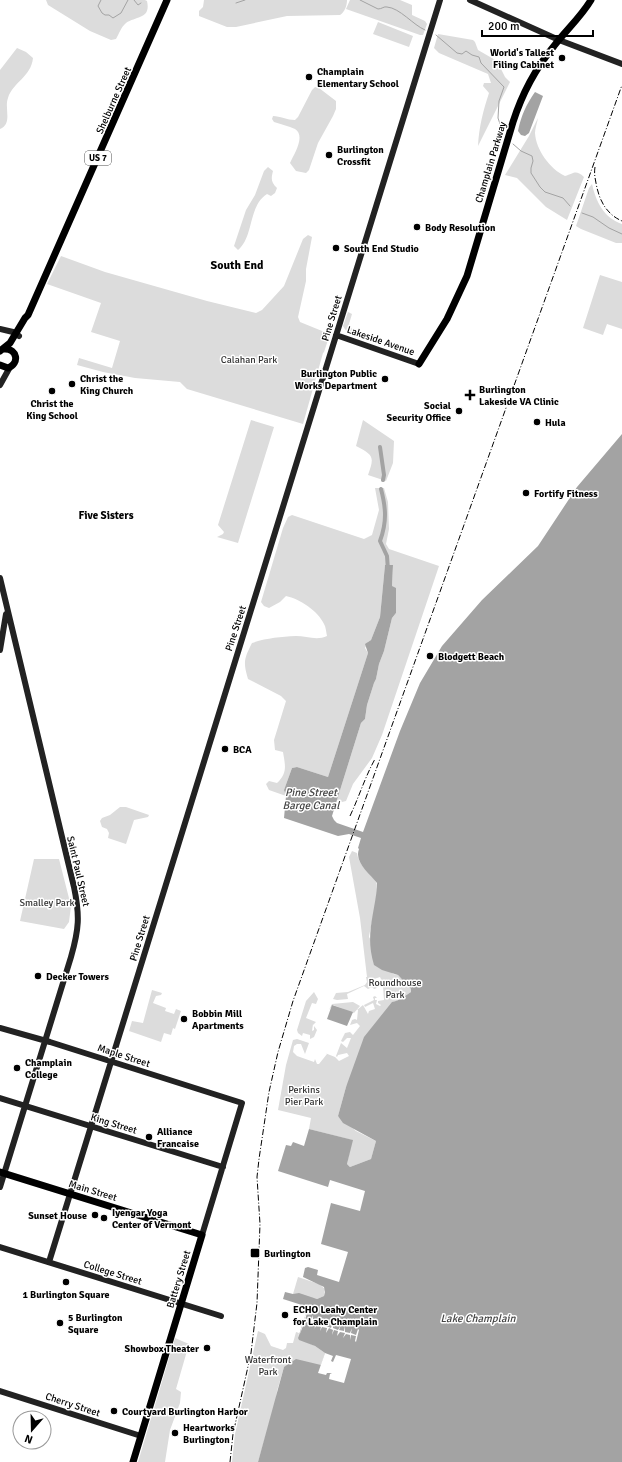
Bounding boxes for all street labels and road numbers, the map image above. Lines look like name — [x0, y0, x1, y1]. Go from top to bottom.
street label: Shelburne Street — [94, 65, 134, 136]
street label: Champlain Parkway — [473, 120, 509, 204]
road number: US 7 — [85, 151, 111, 165]
street label: Pine Street — [319, 294, 345, 343]
street label: Lakeside Avenue — [345, 324, 416, 358]
street label: Pine Street — [223, 604, 249, 653]
street label: Saint Paul Street — [64, 835, 92, 908]
street label: Pine Street — [127, 914, 153, 963]
street label: Maple Street — [96, 1042, 152, 1070]
street label: King Street — [89, 1111, 139, 1137]
street label: Main Street — [67, 1178, 119, 1204]
street label: Battery Street — [164, 1248, 194, 1310]
street label: College Street — [82, 1258, 144, 1288]
street label: Cherry Street — [44, 1390, 102, 1420]

